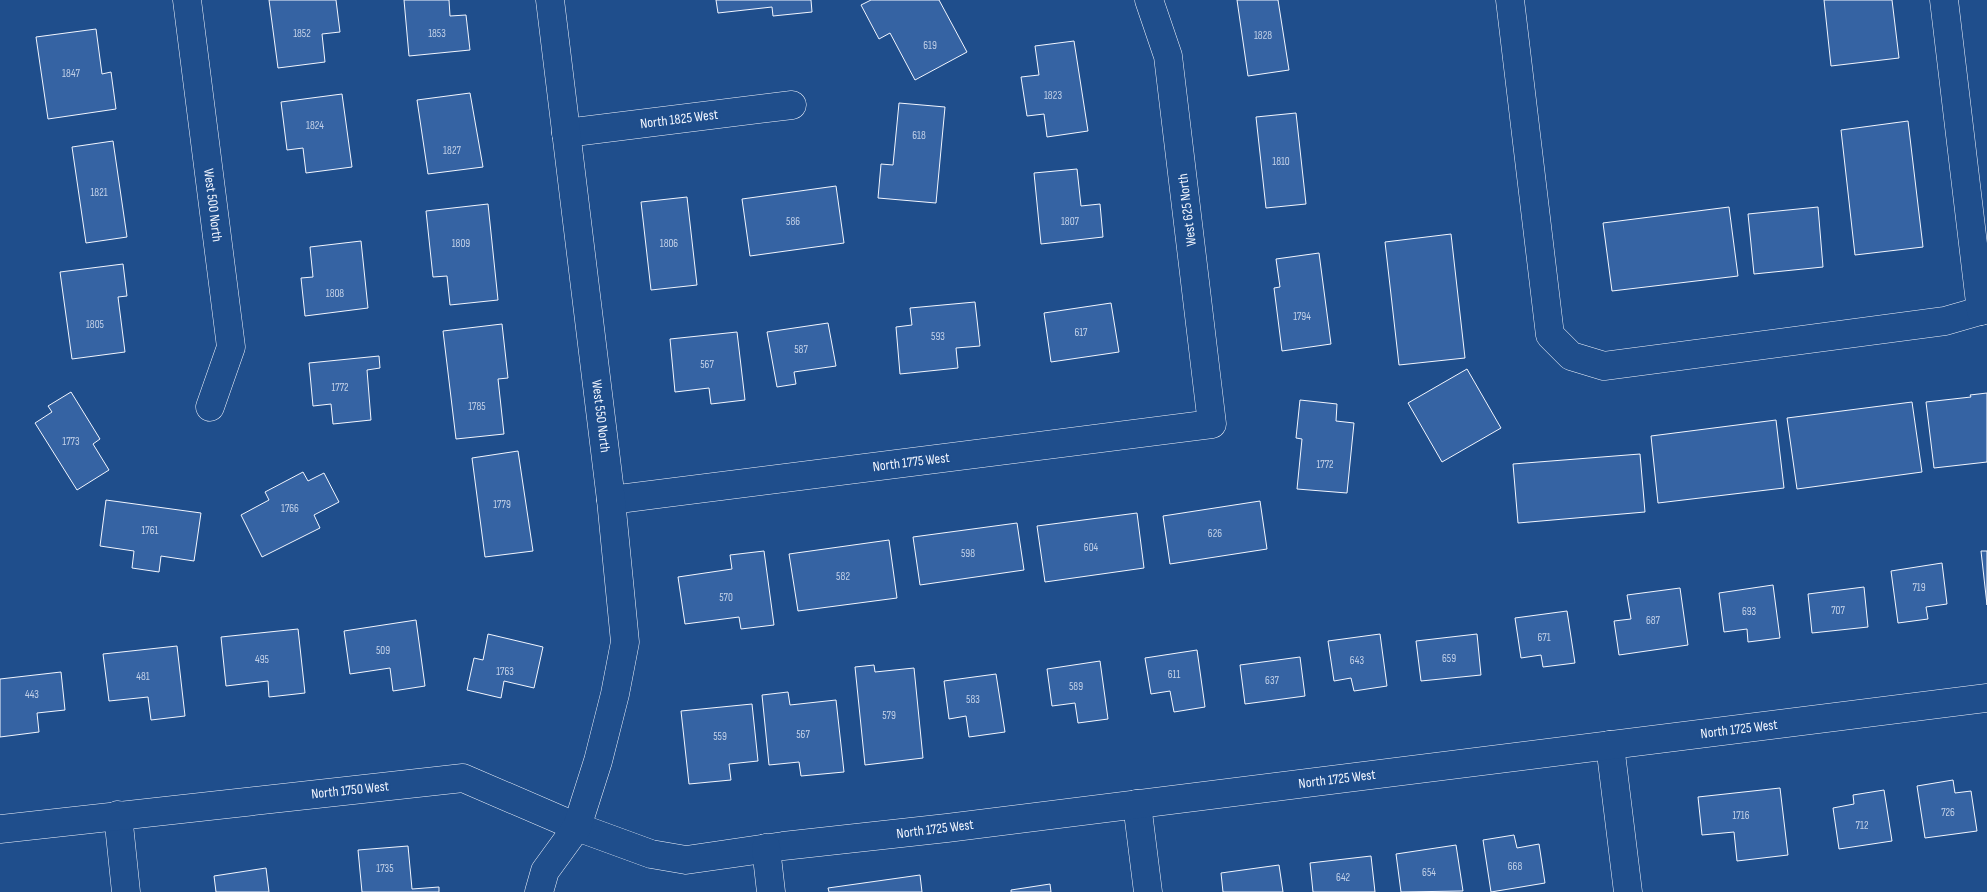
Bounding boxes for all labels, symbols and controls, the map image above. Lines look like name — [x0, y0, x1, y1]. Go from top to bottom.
house number: 1852 — [293, 27, 311, 40]
house number: 1853 — [428, 27, 446, 40]
house number: 1828 — [1254, 29, 1272, 42]
house number: 619 — [923, 39, 937, 52]
house number: 1847 — [62, 67, 81, 80]
house number: 1823 — [1044, 89, 1062, 102]
street label: North 1825 West — [639, 106, 719, 132]
house number: 1824 — [306, 119, 324, 132]
house number: 618 — [912, 129, 926, 142]
house number: 1827 — [443, 144, 461, 157]
house number: 1810 — [1272, 155, 1290, 168]
street label: West 500 North — [200, 167, 226, 243]
street label: West 625 North — [1174, 173, 1200, 247]
house number: 1821 — [90, 186, 108, 199]
house number: 586 — [786, 215, 800, 228]
house number: 1807 — [1061, 215, 1080, 228]
house number: 1809 — [452, 237, 470, 250]
house number: 1806 — [660, 237, 678, 250]
house number: 1808 — [326, 287, 344, 300]
house number: 1794 — [1293, 310, 1311, 323]
house number: 1805 — [86, 318, 104, 331]
house number: 617 — [1074, 326, 1088, 339]
house number: 593 — [931, 330, 945, 343]
house number: 587 — [794, 343, 808, 356]
house number: 567 — [700, 358, 714, 371]
street label: West 550 North — [588, 379, 614, 453]
house number: 1772 — [331, 381, 349, 394]
house number: 1785 — [468, 400, 486, 413]
house number: 1773 — [62, 435, 80, 448]
street label: North 1775 West — [872, 449, 950, 475]
house number: 1772 — [1316, 458, 1334, 471]
house number: 1779 — [493, 498, 511, 511]
house number: 1766 — [281, 502, 299, 515]
house number: 1761 — [142, 524, 159, 537]
house number: 626 — [1208, 527, 1222, 540]
house number: 604 — [1084, 541, 1099, 554]
house number: 598 — [961, 547, 975, 560]
house number: 582 — [836, 570, 850, 583]
house number: 719 — [1912, 581, 1926, 594]
house number: 570 — [719, 591, 733, 604]
house number: 707 — [1831, 604, 1845, 617]
house number: 693 — [1742, 605, 1757, 618]
house number: 687 — [1646, 614, 1661, 627]
house number: 671 — [1537, 631, 1551, 644]
house number: 509 — [376, 644, 390, 657]
house number: 659 — [1442, 652, 1456, 665]
house number: 495 — [255, 653, 269, 666]
house number: 643 — [1350, 654, 1365, 667]
house number: 1763 — [496, 665, 514, 678]
house number: 611 — [1168, 668, 1180, 681]
house number: 481 — [136, 670, 150, 683]
house number: 637 — [1265, 674, 1280, 687]
house number: 589 — [1069, 680, 1083, 693]
house number: 443 — [25, 688, 39, 701]
house number: 583 — [966, 693, 980, 706]
house number: 579 — [882, 709, 896, 722]
street label: North 1725 West — [1700, 716, 1778, 742]
house number: 567 — [796, 728, 810, 741]
house number: 559 — [713, 730, 727, 743]
street label: North 1725 West — [1298, 766, 1376, 792]
street label: North 1750 West — [310, 777, 390, 803]
house number: 726 — [1941, 806, 1955, 819]
house number: 1716 — [1733, 809, 1750, 822]
street label: North 1725 West — [896, 816, 974, 842]
house number: 712 — [1856, 819, 1869, 832]
house number: 668 — [1508, 860, 1522, 873]
house number: 1735 — [376, 862, 394, 875]
house number: 654 — [1422, 866, 1436, 879]
house number: 642 — [1336, 871, 1351, 884]

